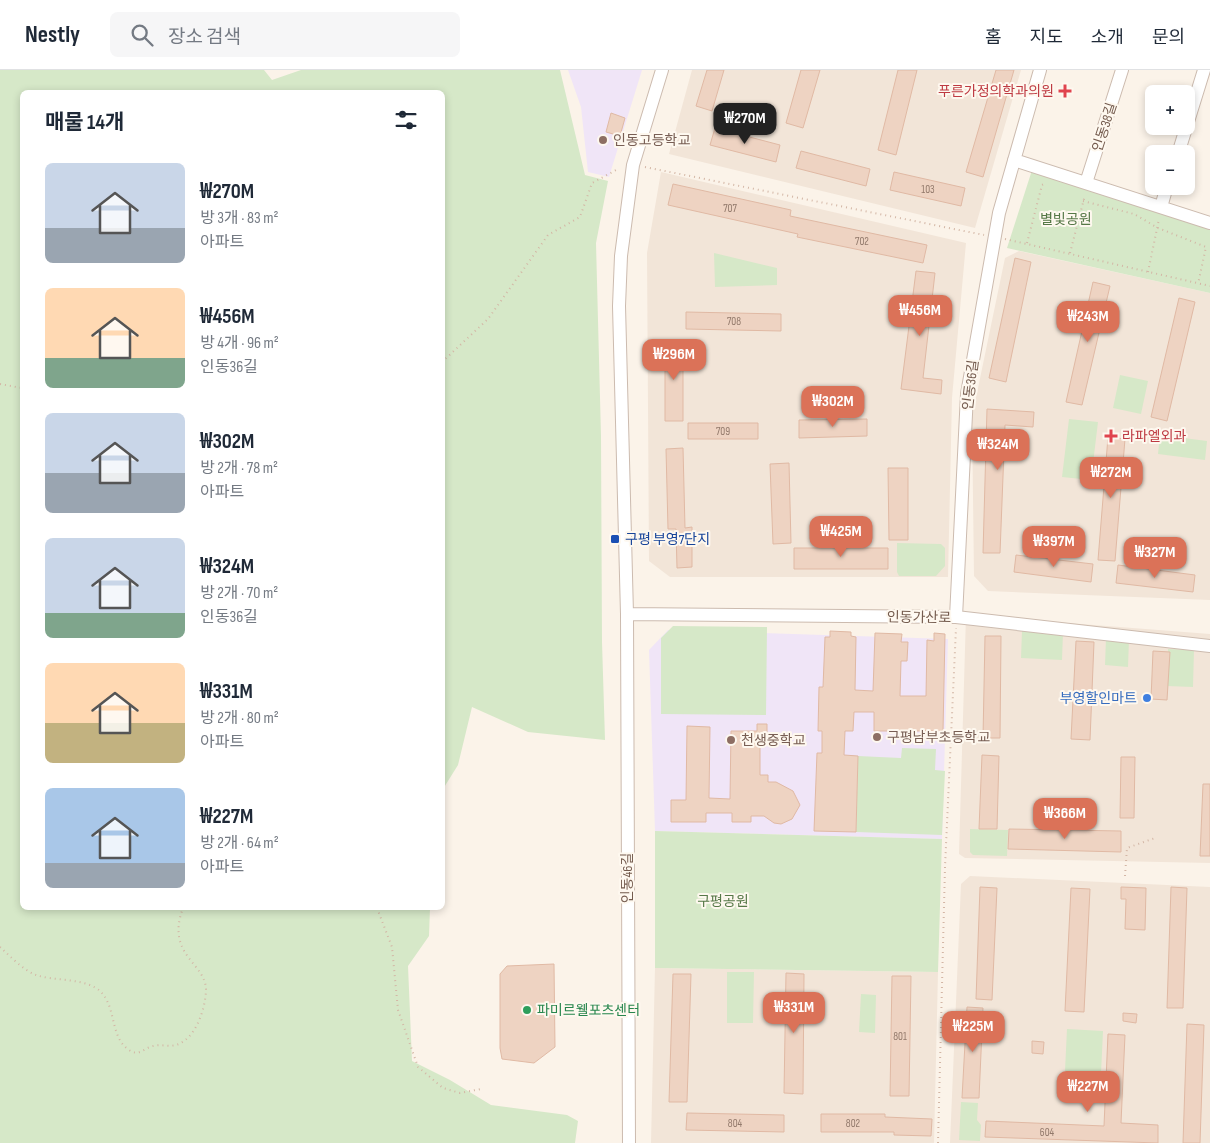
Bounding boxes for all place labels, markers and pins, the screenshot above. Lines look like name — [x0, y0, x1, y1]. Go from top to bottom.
place label: 푸른가정의학과의원 — [938, 83, 1054, 100]
marker: 푸른가정의학과의원 — [1058, 84, 1072, 98]
pin: ₩270M — [710, 102, 780, 145]
place label: 인동고등학교 — [613, 132, 690, 149]
marker: 인동고등학교 — [597, 134, 609, 146]
pin: ₩456M — [885, 294, 955, 337]
pin: ₩243M — [1053, 300, 1123, 343]
pin: ₩296M — [639, 338, 709, 381]
pin: ₩302M — [798, 386, 868, 428]
pin: ₩324M — [963, 428, 1033, 471]
place label: 라파엘외과 — [1122, 428, 1187, 445]
marker: 라파엘외과 — [1104, 429, 1118, 443]
pin: ₩272M — [1076, 456, 1146, 499]
pin: ₩425M — [806, 516, 876, 558]
pin: ₩397M — [1019, 526, 1089, 568]
place label: 구평 부영7단지 — [625, 531, 710, 548]
marker: 구평 부영7단지 — [609, 533, 621, 545]
pin: ₩327M — [1120, 536, 1190, 579]
place label: 부영할인마트 — [1060, 690, 1137, 707]
marker: 부영할인마트 — [1141, 692, 1153, 704]
place label: 구평남부초등학교 — [887, 729, 990, 746]
marker: 구평남부초등학교 — [871, 731, 883, 743]
place label: 천생중학교 — [741, 732, 806, 749]
marker: 천생중학교 — [725, 734, 737, 746]
pin: ₩366M — [1030, 798, 1100, 840]
pin: ₩331M — [759, 992, 829, 1034]
place label: 파미르웰포츠센터 — [537, 1002, 640, 1019]
marker: 파미르웰포츠센터 — [521, 1004, 533, 1016]
pin: ₩225M — [938, 1010, 1008, 1053]
pin: ₩227M — [1053, 1070, 1123, 1113]

